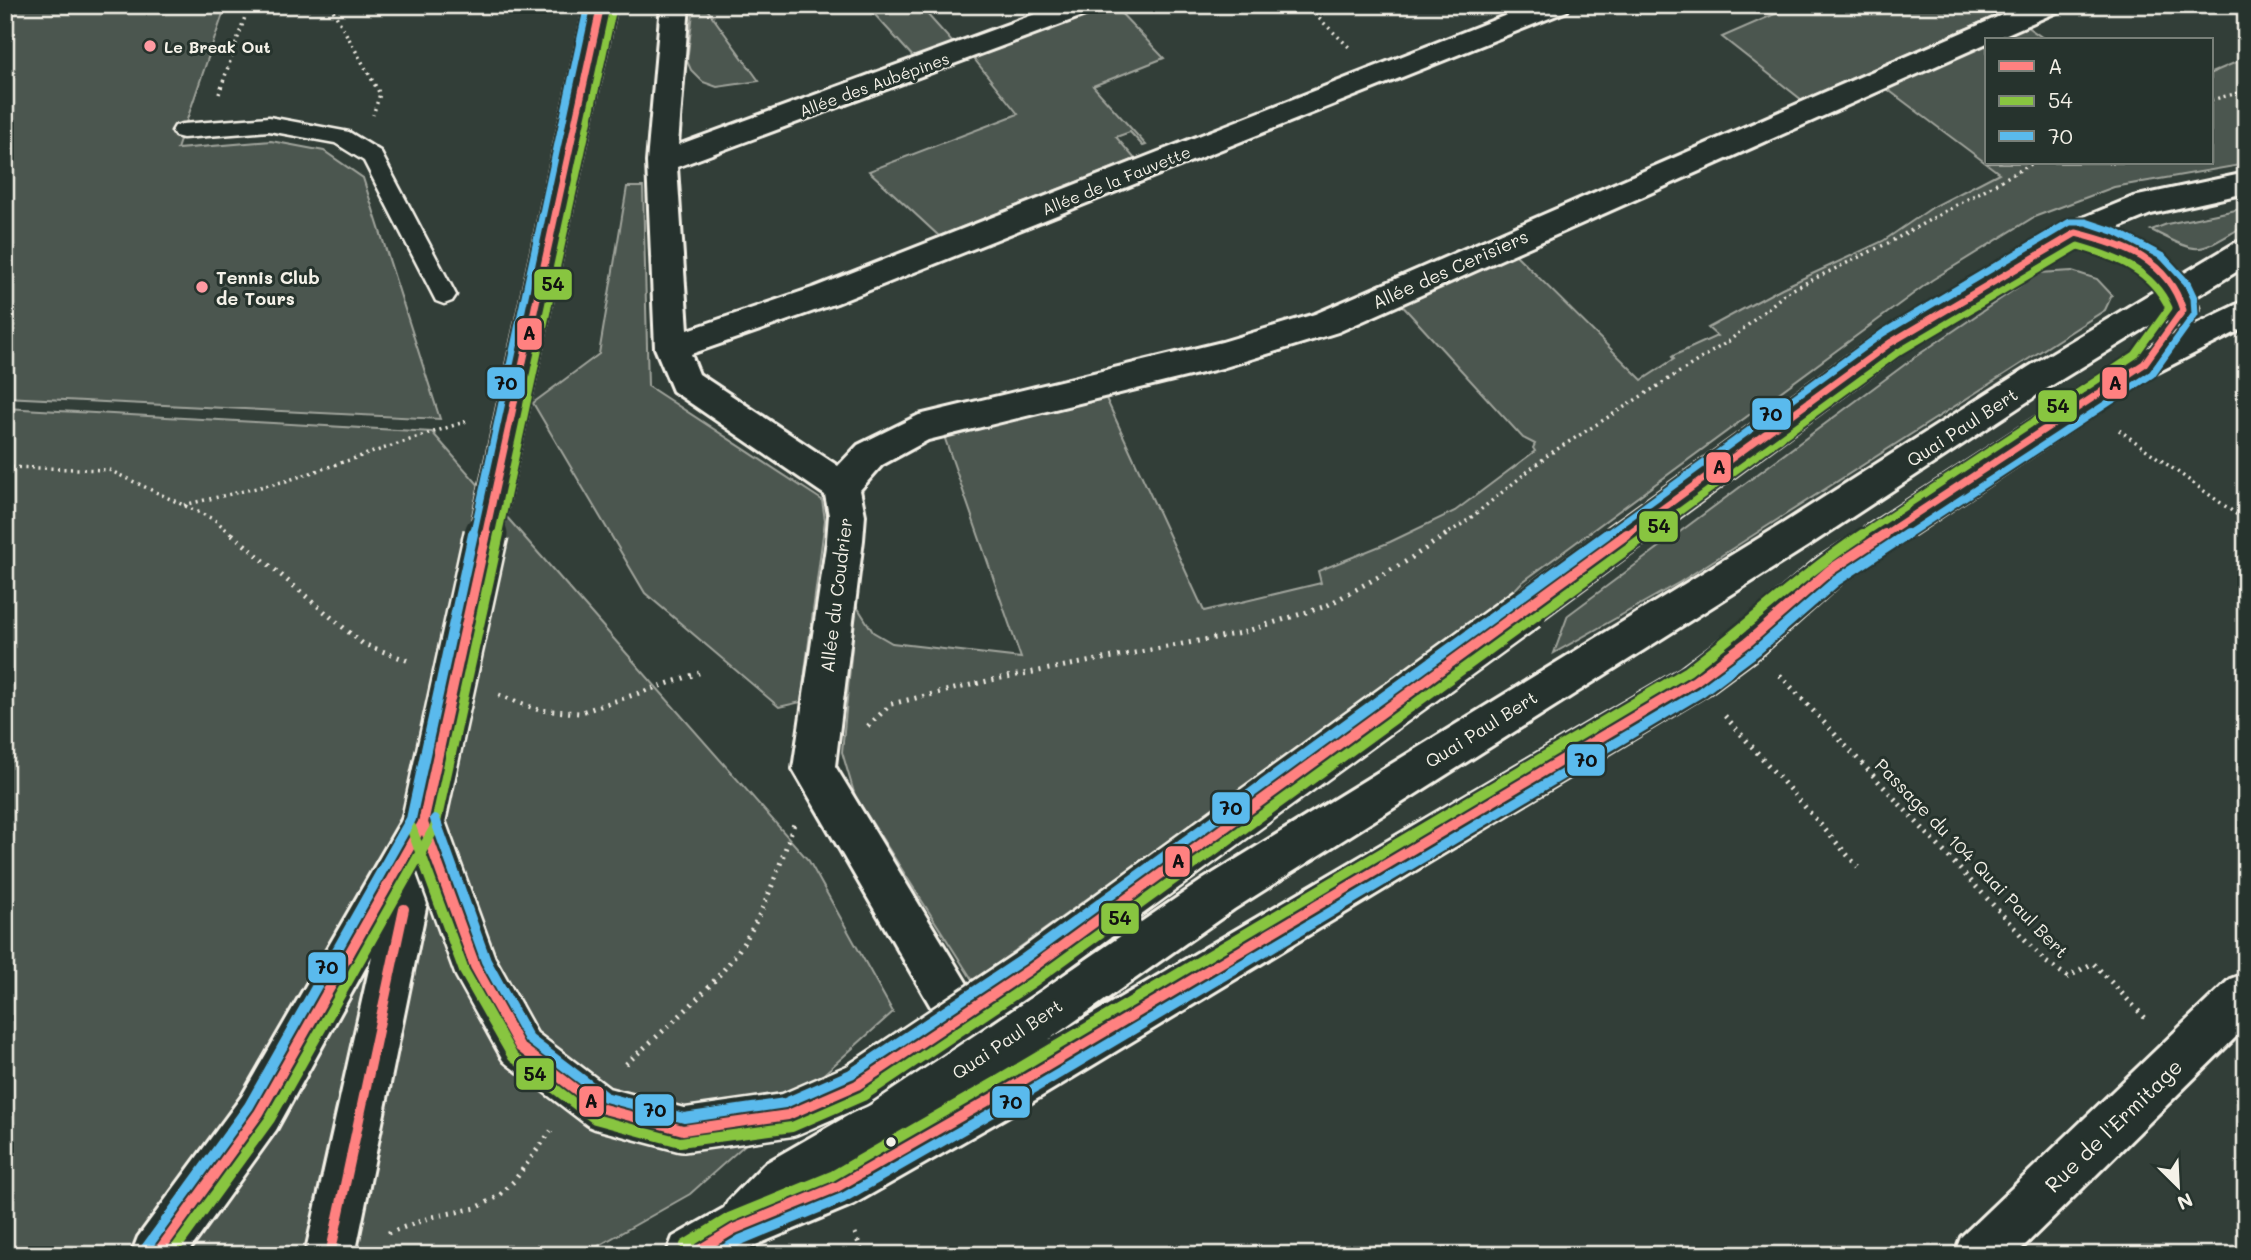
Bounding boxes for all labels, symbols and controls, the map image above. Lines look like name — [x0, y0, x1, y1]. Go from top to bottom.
place label: Le Break Out — [164, 36, 271, 57]
marker: Le Break Out — [142, 38, 158, 54]
legend — [1985, 38, 2212, 164]
street label: Allée des Aubépines — [796, 47, 952, 121]
text: A — [2048, 52, 2063, 79]
text: 54 — [2048, 86, 2073, 113]
text: 70 — [2048, 122, 2073, 149]
street label: Allée de la Fauvette — [1039, 141, 1193, 219]
street label: Allée des Cerisiers — [1368, 224, 1532, 314]
place label: Tennis Club de Tours — [216, 265, 320, 310]
line badge: 54 — [533, 268, 573, 301]
text: 54 — [541, 271, 565, 296]
marker: Tennis Club de Tours — [194, 279, 210, 295]
line badge: A — [516, 317, 543, 351]
text: A — [522, 320, 536, 345]
line badge: 70 — [486, 366, 526, 400]
line badge: A — [2101, 366, 2128, 400]
text: 70 — [495, 370, 517, 395]
text: A — [2108, 370, 2122, 395]
street label: Quai Paul Bert — [1902, 382, 2022, 472]
line badge: 54 — [2037, 389, 2078, 423]
text: 54 — [2046, 393, 2070, 418]
line badge: 70 — [1751, 397, 1792, 431]
text: 70 — [1760, 401, 1782, 426]
line badge: A — [1705, 451, 1732, 484]
text: A — [1712, 454, 1726, 479]
line badge: 54 — [1638, 510, 1679, 543]
text: 54 — [1647, 513, 1671, 538]
street label: Allée du Coudrier — [815, 516, 857, 674]
street label: Quai Paul Bert — [1420, 685, 1542, 773]
line badge: 70 — [1566, 743, 1606, 777]
text: 70 — [1575, 747, 1597, 772]
street label: Passage du 104 Quai Paul Bert — [1870, 753, 2074, 963]
line badge: 70 — [1211, 791, 1251, 825]
text: 70 — [1220, 795, 1242, 820]
line badge: A — [1164, 845, 1191, 878]
text: A — [1171, 848, 1185, 873]
line badge: 54 — [1100, 902, 1140, 935]
text: 54 — [1108, 905, 1132, 930]
line badge: 70 — [307, 951, 347, 984]
text: 70 — [316, 954, 338, 979]
street label: Quai Paul Bert — [947, 993, 1067, 1085]
street label: Rue de l'Ermitage — [2039, 1052, 2187, 1198]
line badge: 54 — [515, 1057, 555, 1091]
text: 54 — [523, 1061, 547, 1086]
line badge: A — [578, 1085, 605, 1118]
line badge: 70 — [991, 1085, 1031, 1119]
text: A — [584, 1088, 598, 1113]
text: 70 — [1000, 1089, 1022, 1114]
line badge: 70 — [634, 1093, 675, 1127]
text: 70 — [644, 1097, 666, 1122]
unlabelled marker — [884, 1135, 898, 1149]
north arrow — [2142, 1152, 2212, 1222]
text: N — [2173, 1188, 2197, 1216]

